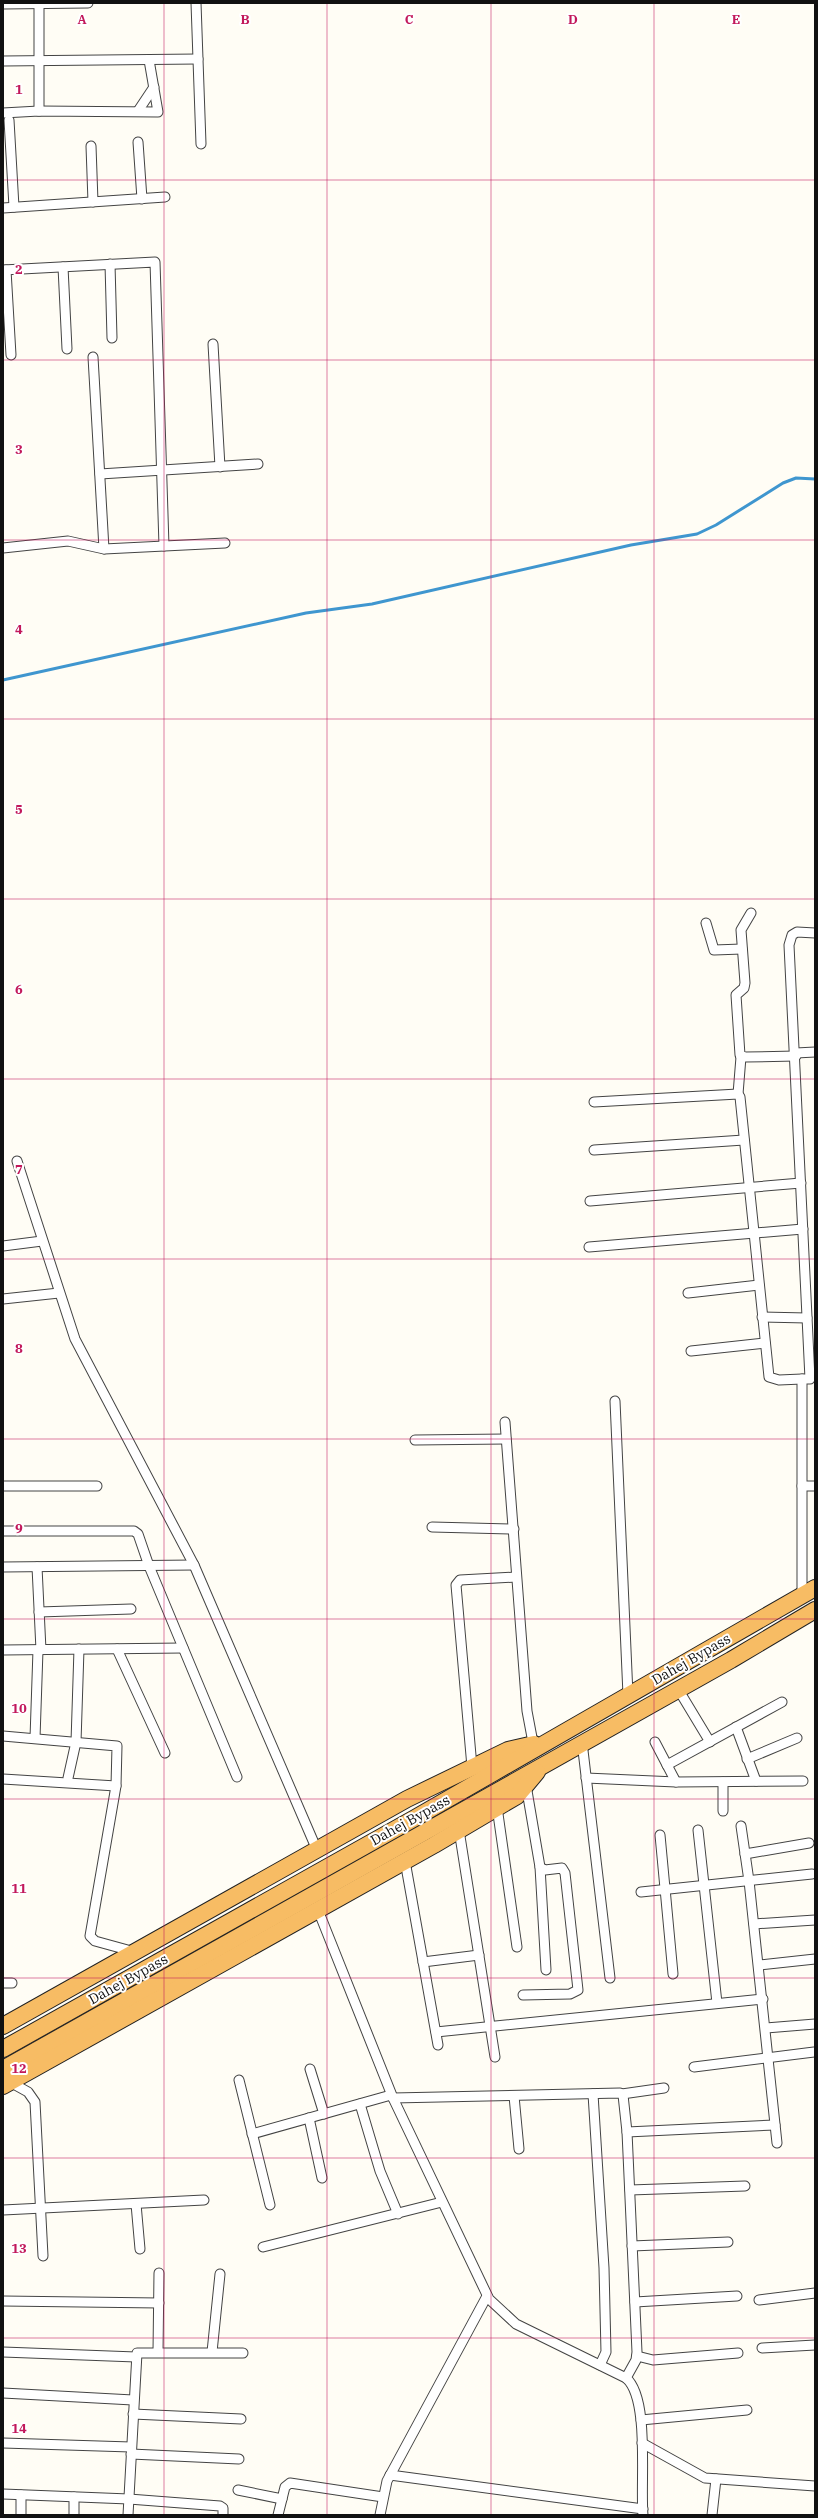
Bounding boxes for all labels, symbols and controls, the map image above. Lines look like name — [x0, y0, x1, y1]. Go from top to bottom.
text: A — [77, 11, 87, 28]
text: B — [240, 11, 250, 28]
text: C — [405, 11, 414, 28]
text: D — [568, 11, 578, 28]
text: E — [732, 11, 740, 28]
text: 1 — [15, 81, 23, 98]
text: 2 — [15, 261, 23, 278]
text: 3 — [15, 441, 23, 458]
text: 4 — [15, 621, 23, 638]
text: 5 — [15, 801, 23, 818]
text: 6 — [15, 981, 23, 998]
text: 7 — [15, 1161, 23, 1178]
text: 8 — [15, 1340, 23, 1357]
text: 9 — [15, 1520, 23, 1537]
street label: Dahej Bypass — [648, 1629, 734, 1689]
text: 10 — [11, 1700, 27, 1717]
street label: Dahej Bypass — [367, 1791, 453, 1849]
text: 11 — [11, 1880, 27, 1897]
street label: Dahej Bypass — [85, 1950, 171, 2008]
text: 12 — [11, 2060, 27, 2077]
text: 13 — [11, 2240, 27, 2257]
text: 14 — [11, 2420, 27, 2437]

